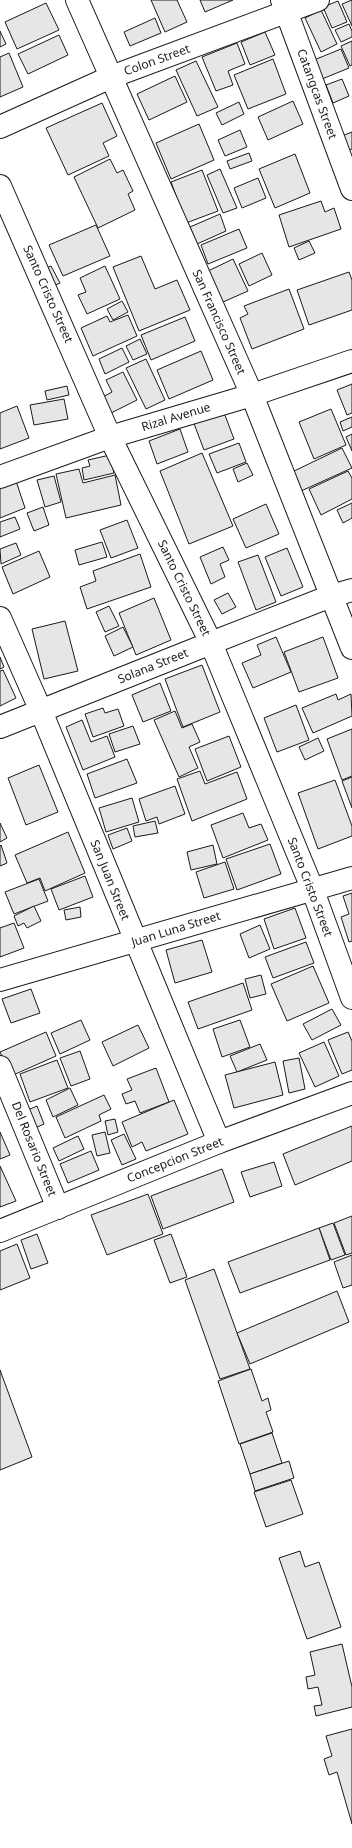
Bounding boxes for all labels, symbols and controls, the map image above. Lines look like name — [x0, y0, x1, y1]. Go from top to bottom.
street label: Colon Street — [121, 39, 193, 79]
street label: Catangcas Street — [293, 46, 342, 142]
street label: Santo Cristo Street — [19, 242, 78, 346]
street label: San Francisco Street — [189, 267, 251, 378]
street label: Rizal Avenue — [139, 398, 213, 435]
street label: Santo Cristo Street — [154, 537, 215, 639]
street label: Solana Street — [115, 643, 191, 687]
street label: Santo Cristo Street — [284, 835, 337, 940]
street label: San Juan Street — [87, 837, 135, 923]
street label: Juan Luna Street — [128, 907, 223, 950]
street label: Del Rosario Street — [8, 1099, 61, 1199]
street label: Concepcion Street — [124, 1132, 226, 1187]

